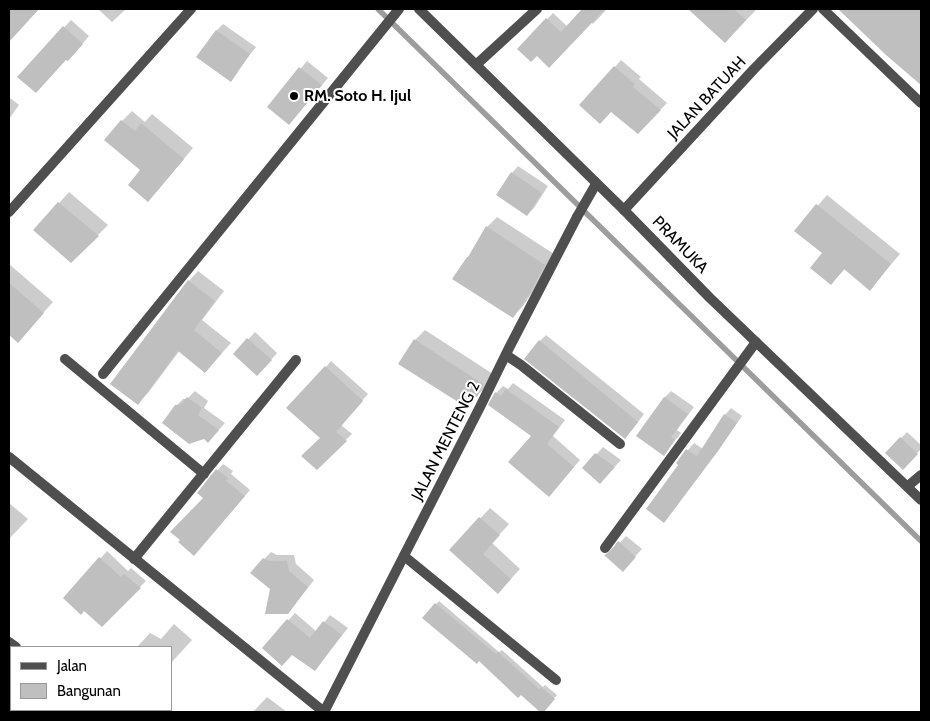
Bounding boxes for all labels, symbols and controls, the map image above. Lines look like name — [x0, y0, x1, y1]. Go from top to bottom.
street label: JALAN BATUAH — [664, 53, 750, 143]
place label: RM. Soto H. Ijul — [304, 86, 411, 106]
marker: RM. Soto H. Ijul — [288, 90, 300, 102]
street label: PRAMUKA — [648, 212, 712, 278]
street label: JALAN MENTENG 2 — [408, 378, 484, 504]
legend — [10, 646, 172, 711]
text: Jalan — [57, 657, 87, 675]
text: Bangunan — [57, 682, 121, 700]

